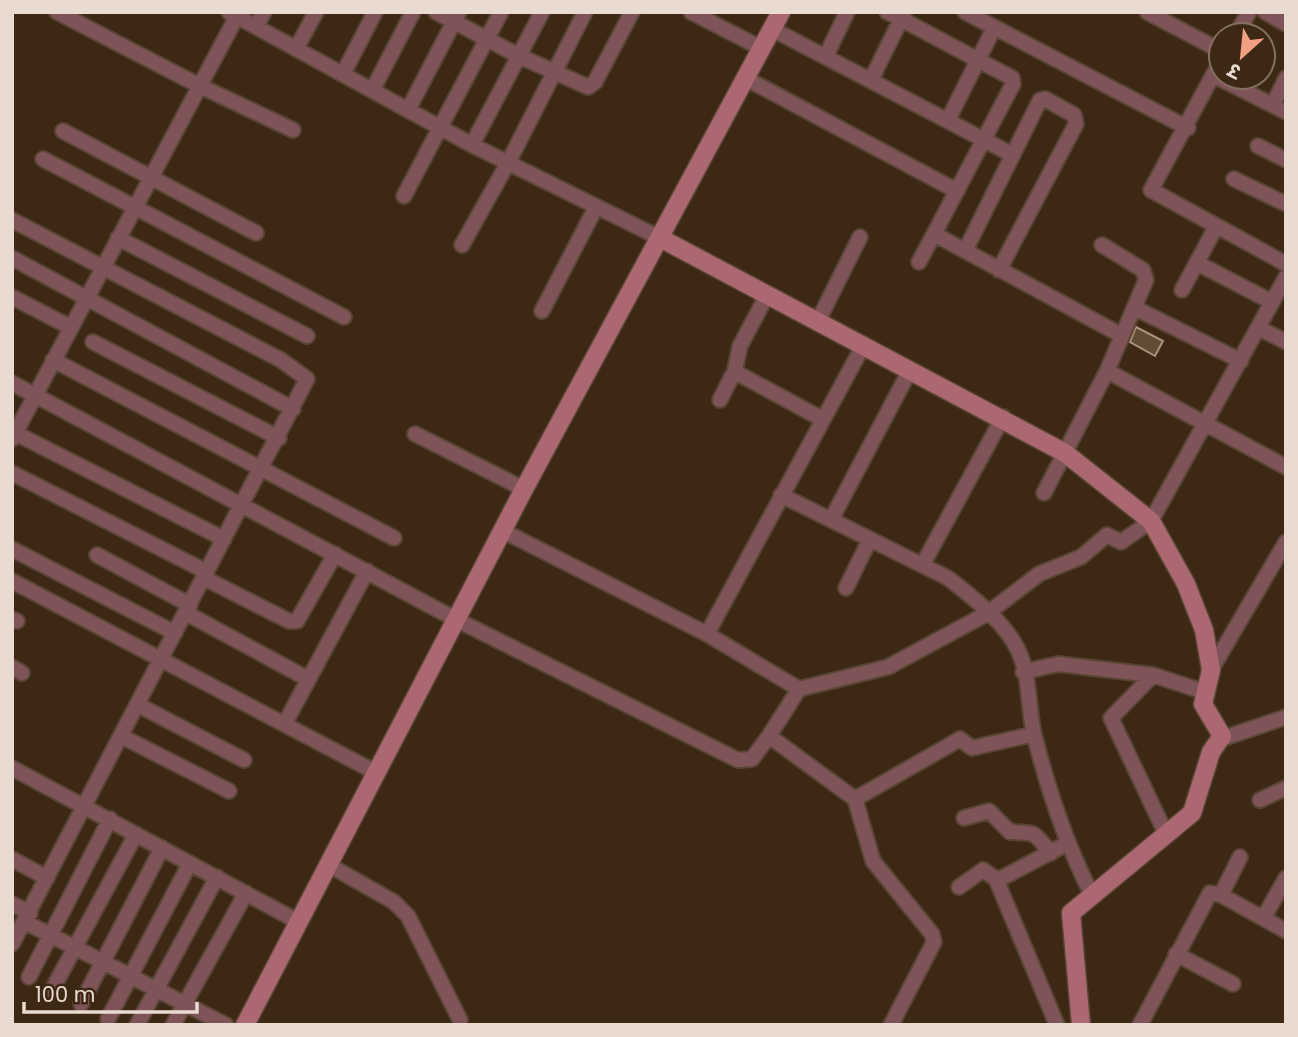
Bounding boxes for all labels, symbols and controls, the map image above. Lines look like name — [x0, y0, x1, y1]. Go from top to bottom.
north arrow — [1207, 21, 1277, 91]
text: उ — [1222, 56, 1246, 86]
scale bar — [24, 970, 198, 1014]
text: 100 m — [35, 980, 95, 1009]

